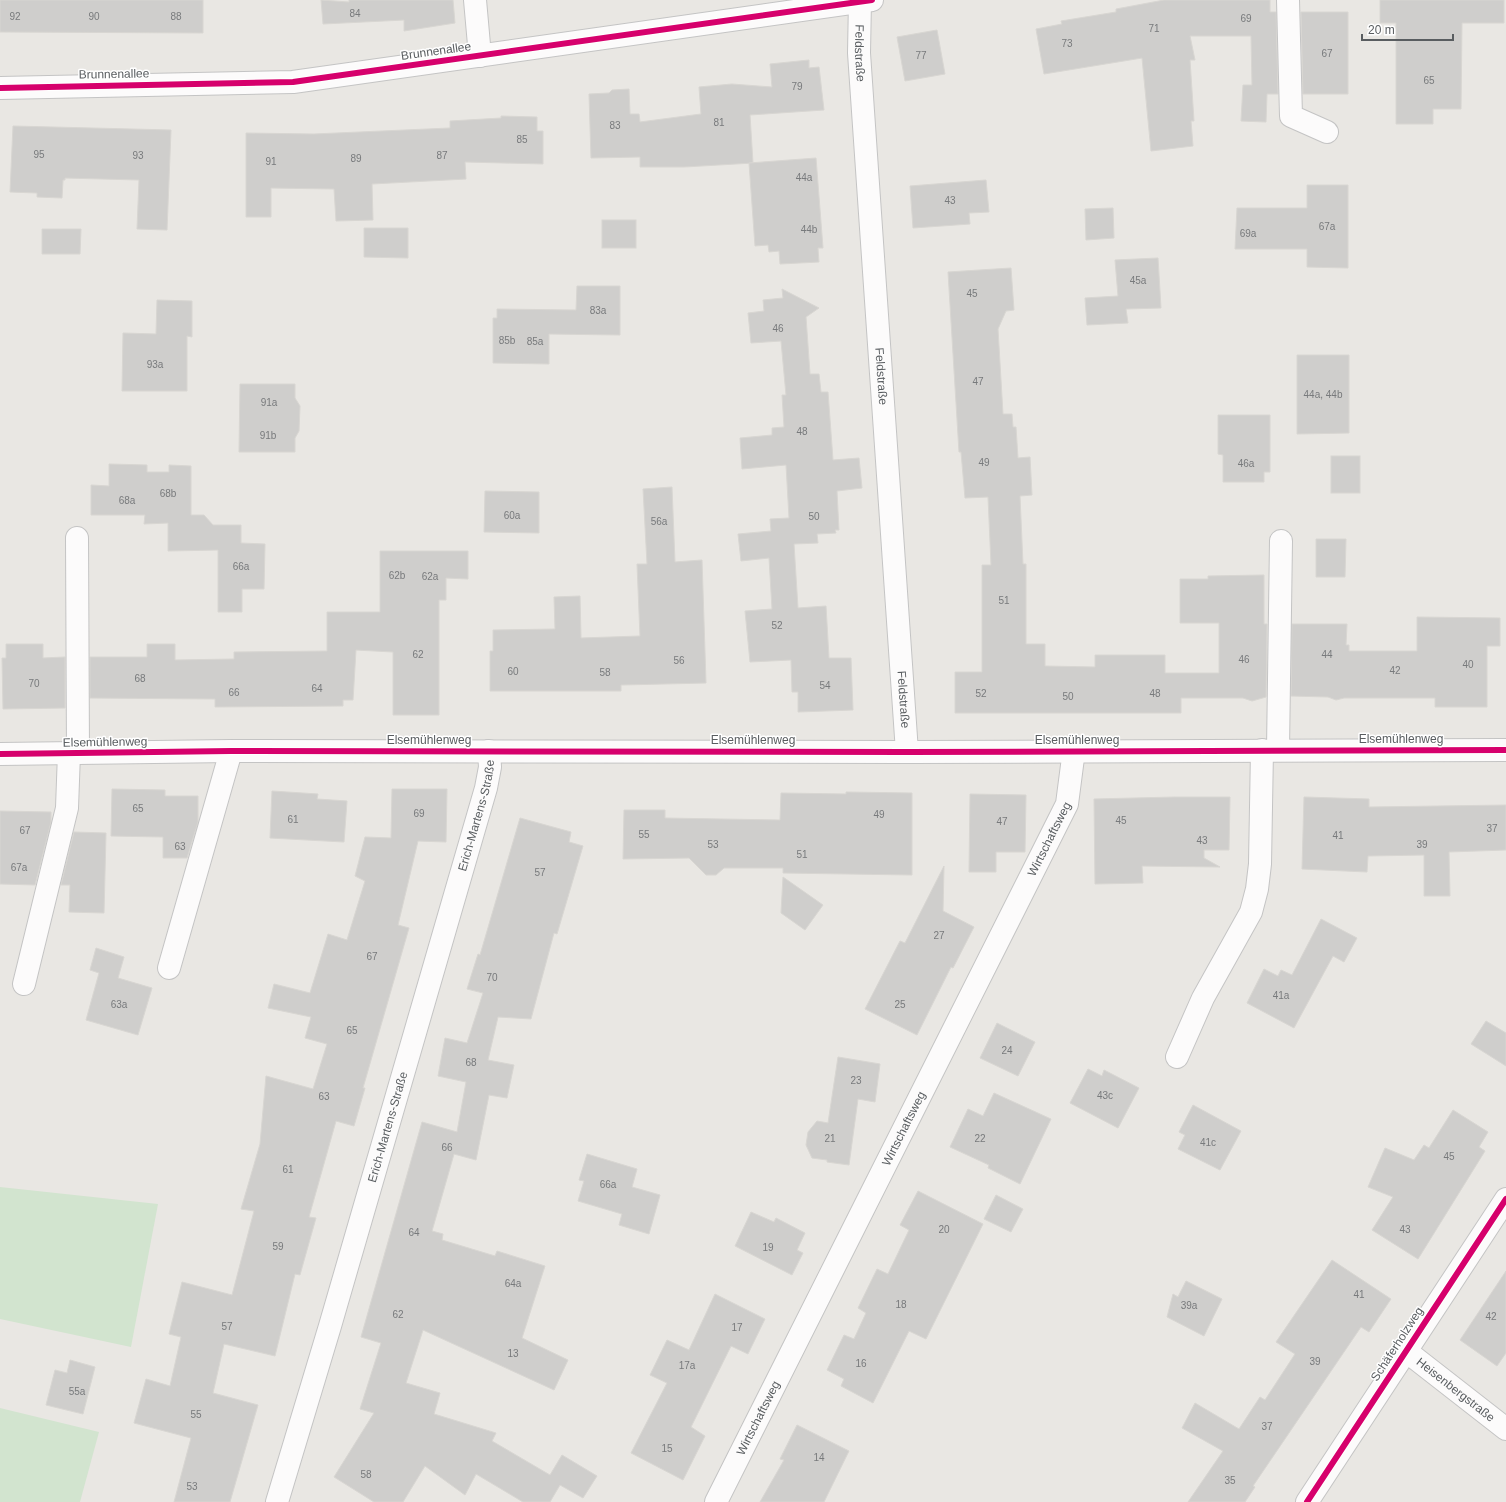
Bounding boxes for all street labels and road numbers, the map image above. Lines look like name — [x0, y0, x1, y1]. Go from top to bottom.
street label: Feldstraße — [852, 24, 868, 82]
street label: Brunnenallee — [400, 39, 472, 63]
street label: Brunnenallee — [79, 66, 150, 82]
street label: Feldstraße — [872, 347, 890, 406]
street label: Feldstraße — [894, 670, 912, 729]
street label: Elsemühlenweg — [1359, 732, 1443, 746]
street label: Elsemühlenweg — [387, 733, 471, 747]
street label: Elsemühlenweg — [711, 733, 795, 747]
street label: Elsemühlenweg — [1035, 733, 1119, 747]
street label: Elsemühlenweg — [63, 734, 147, 750]
street label: Erich-Martens-Straße — [455, 759, 497, 873]
street label: Wirtschaftsweg — [1025, 800, 1074, 879]
street label: Erich-Martens-Straße — [365, 1070, 411, 1184]
street label: Wirtschaftsweg — [879, 1089, 928, 1168]
street label: Schäferholzweg — [1368, 1304, 1426, 1384]
street label: Heisenbergstraße — [1414, 1355, 1498, 1425]
street label: Wirtschaftsweg — [734, 1378, 783, 1458]

